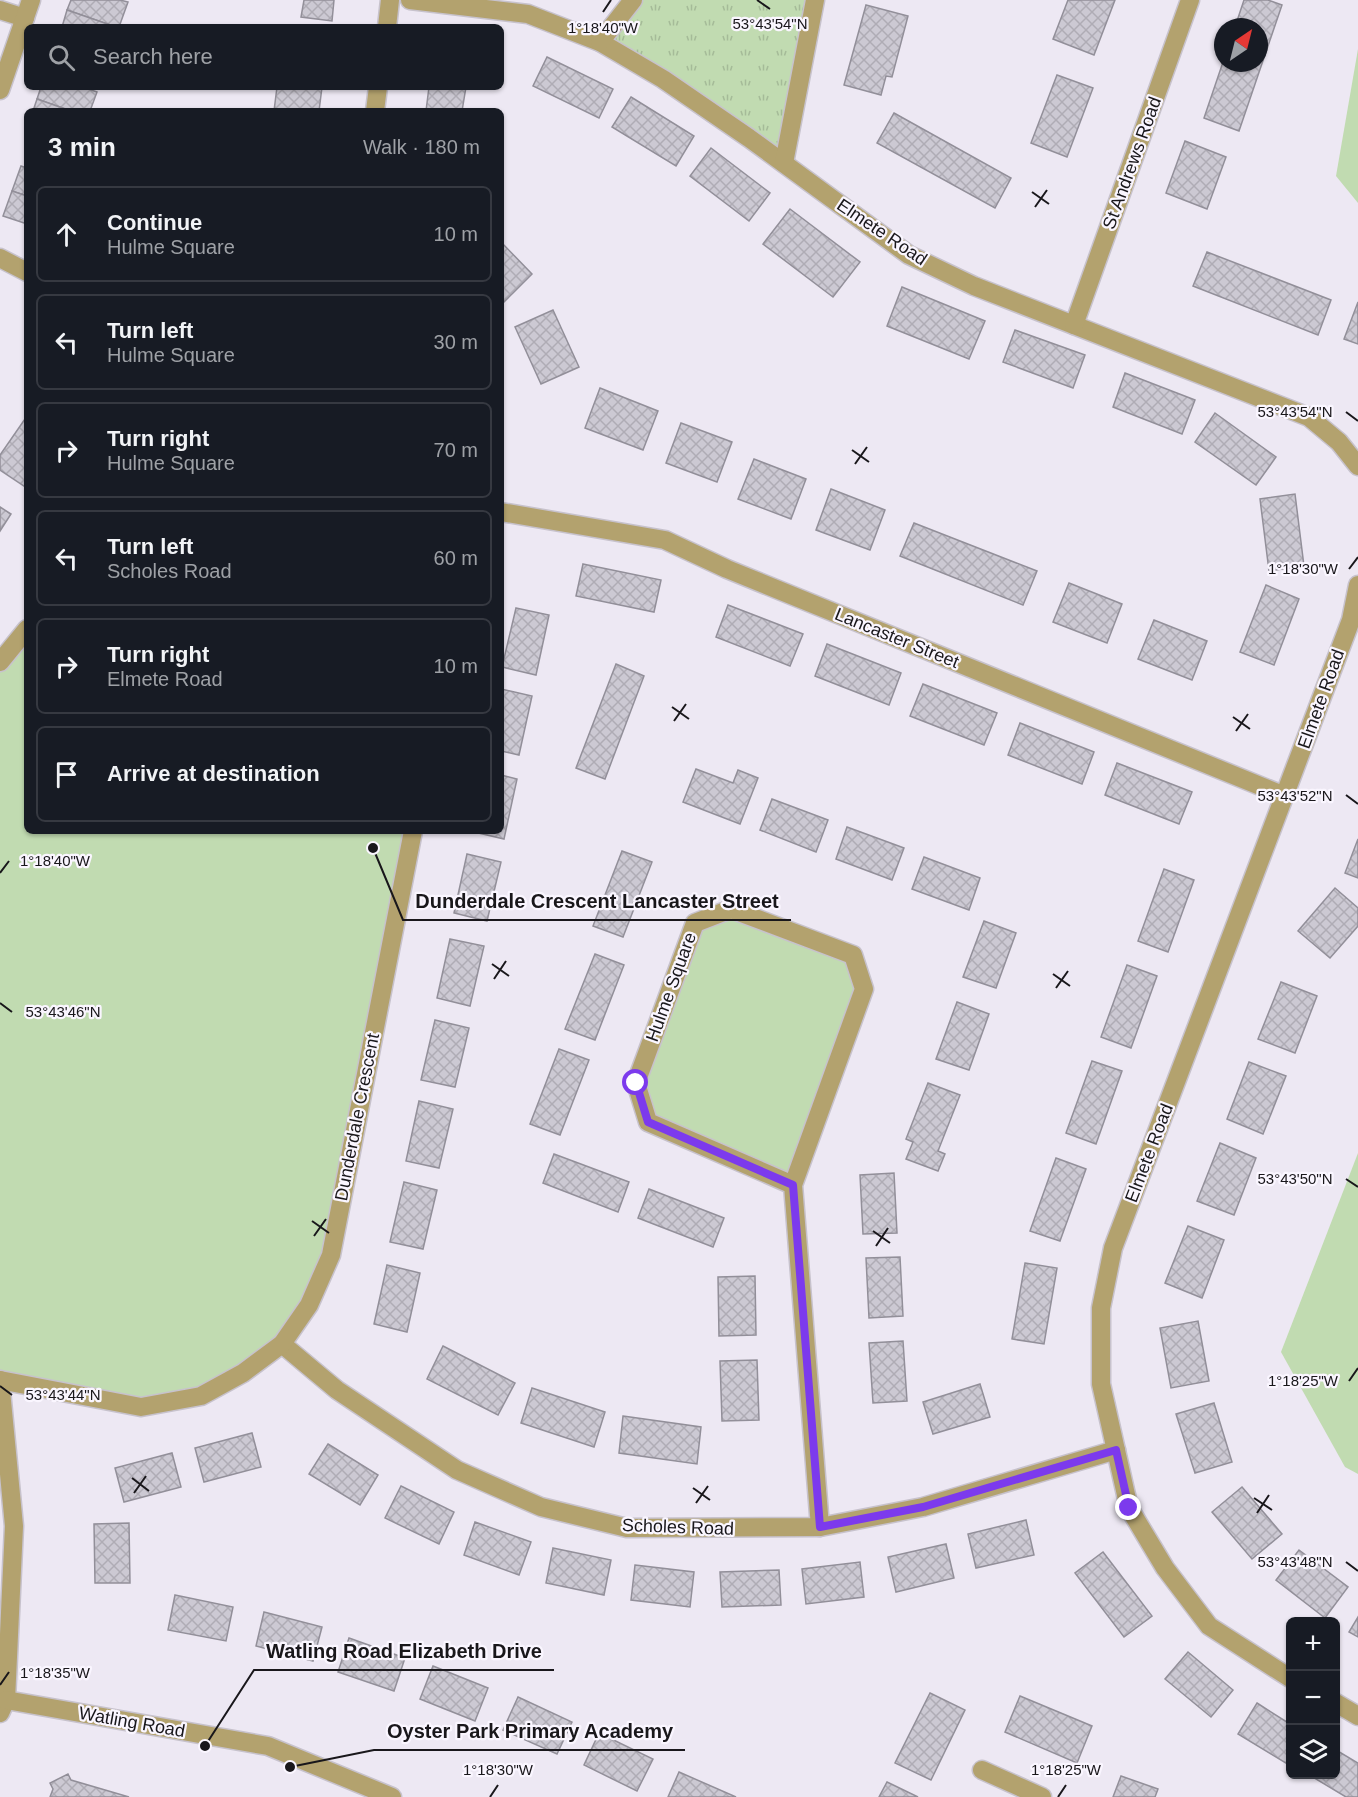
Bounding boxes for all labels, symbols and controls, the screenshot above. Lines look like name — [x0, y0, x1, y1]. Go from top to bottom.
text: 53°43'54"N — [732, 15, 808, 32]
north arrow — [1214, 18, 1268, 72]
text: 1°18'40"W — [568, 19, 639, 36]
search box — [24, 24, 504, 90]
icon: search — [45, 41, 78, 74]
text: Search here — [93, 44, 213, 69]
street label: St Andrews Road — [1099, 94, 1165, 232]
text: 3 min — [48, 132, 116, 162]
text: Walk · 180 m — [363, 136, 480, 158]
street label: Elmete Road — [833, 195, 931, 269]
text: Continue — [107, 210, 202, 235]
icon: ahead — [50, 218, 83, 251]
text: 10 m — [434, 223, 478, 245]
text: Hulme Square — [107, 236, 235, 258]
text: Turn left — [107, 318, 193, 343]
icon: left — [50, 326, 83, 359]
text: 30 m — [434, 331, 478, 353]
text: Hulme Square — [107, 344, 235, 366]
text: 53°43'54"N — [1257, 403, 1333, 420]
text: Turn right — [107, 426, 209, 451]
icon: right — [50, 434, 83, 467]
text: 70 m — [434, 439, 478, 461]
text: Hulme Square — [107, 452, 235, 474]
text: Turn left — [107, 534, 193, 559]
icon: left — [50, 542, 83, 575]
text: 60 m — [434, 547, 478, 569]
text: Scholes Road — [107, 560, 232, 582]
text: 1°18'30"W — [1268, 560, 1339, 577]
street label: Lancaster Street — [832, 604, 962, 672]
text: Turn right — [107, 642, 209, 667]
street label: Elmete Road — [1294, 647, 1348, 751]
icon: right — [50, 650, 83, 683]
text: 10 m — [434, 655, 478, 677]
text: Elmete Road — [107, 668, 223, 690]
icon: arrive — [50, 758, 83, 791]
text: Arrive at destination — [107, 761, 320, 786]
text: 53°43'52"N — [1257, 787, 1333, 804]
text: 1°18'40"W — [20, 852, 91, 869]
callout: Dunderdale Crescent Lancaster Street — [403, 882, 791, 920]
text: Dunderdale Crescent Lancaster Street — [415, 890, 779, 912]
street label: Hulme Square — [642, 930, 700, 1044]
text: 53°43'46"N — [25, 1003, 101, 1020]
street label: Dunderdale Crescent — [331, 1032, 383, 1202]
route start — [622, 1069, 648, 1095]
street label: Elmete Road — [1121, 1101, 1177, 1205]
text: 53°43'50"N — [1257, 1170, 1333, 1187]
text: 1°18'25"W — [1268, 1372, 1339, 1389]
text: 53°43'44"N — [25, 1386, 101, 1403]
route end — [1115, 1494, 1141, 1520]
street label: Scholes Road — [622, 1515, 734, 1539]
text: 53°43'48"N — [1257, 1553, 1333, 1570]
map controls — [1286, 1617, 1340, 1779]
button: + — [1286, 1617, 1340, 1671]
callout: Watling Road Elizabeth Drive — [254, 1632, 554, 1670]
text: Watling Road Elizabeth Drive — [266, 1640, 542, 1662]
text: 1°18'35"W — [20, 1664, 91, 1681]
button: − — [1286, 1671, 1340, 1725]
street label: Watling Road — [77, 1703, 187, 1741]
callout: Oyster Park Primary Academy — [374, 1712, 685, 1750]
text: Oyster Park Primary Academy — [387, 1720, 674, 1742]
button: layers — [1286, 1725, 1340, 1779]
text: 1°18'30"W — [463, 1761, 534, 1778]
text: 1°18'25"W — [1031, 1761, 1102, 1778]

